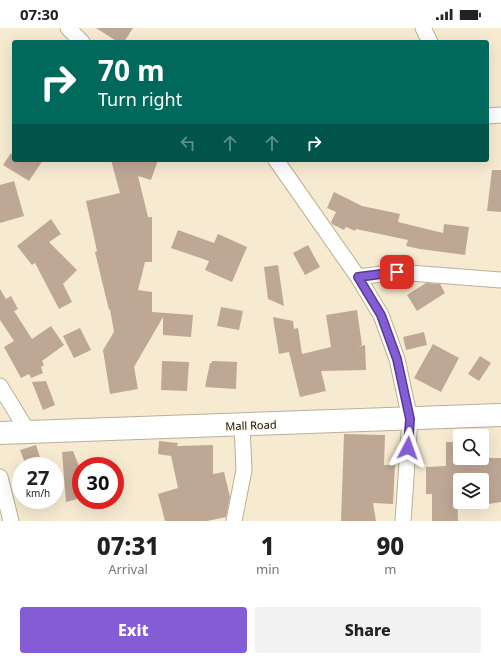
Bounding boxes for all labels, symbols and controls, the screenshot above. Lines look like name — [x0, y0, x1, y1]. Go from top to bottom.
text: 07:30 — [20, 4, 59, 24]
text: 70 m — [98, 51, 165, 89]
icon: right — [32, 56, 84, 108]
text: Turn right — [98, 87, 182, 111]
icon: left — [177, 132, 199, 154]
icon: ahead — [219, 132, 241, 154]
icon: ahead — [261, 132, 283, 154]
icon: right — [303, 132, 325, 154]
pin — [380, 255, 414, 289]
icon: arrive — [386, 261, 408, 283]
street label: Mall Road — [225, 417, 277, 433]
position arrow — [387, 427, 429, 469]
map controls — [453, 429, 489, 509]
button: search — [453, 429, 489, 465]
speed limit sign: 30 — [72, 457, 124, 509]
text: 27 — [27, 464, 49, 491]
button: layers — [453, 473, 489, 509]
text: km/h — [26, 486, 50, 500]
text: 07:31 — [97, 529, 159, 562]
text: 1 — [261, 529, 275, 562]
text: 90 — [376, 529, 404, 562]
text: Arrival — [108, 560, 148, 578]
text: min — [256, 560, 280, 578]
text: m — [384, 560, 396, 578]
button: Exit — [20, 607, 247, 653]
button: Share — [255, 607, 481, 653]

